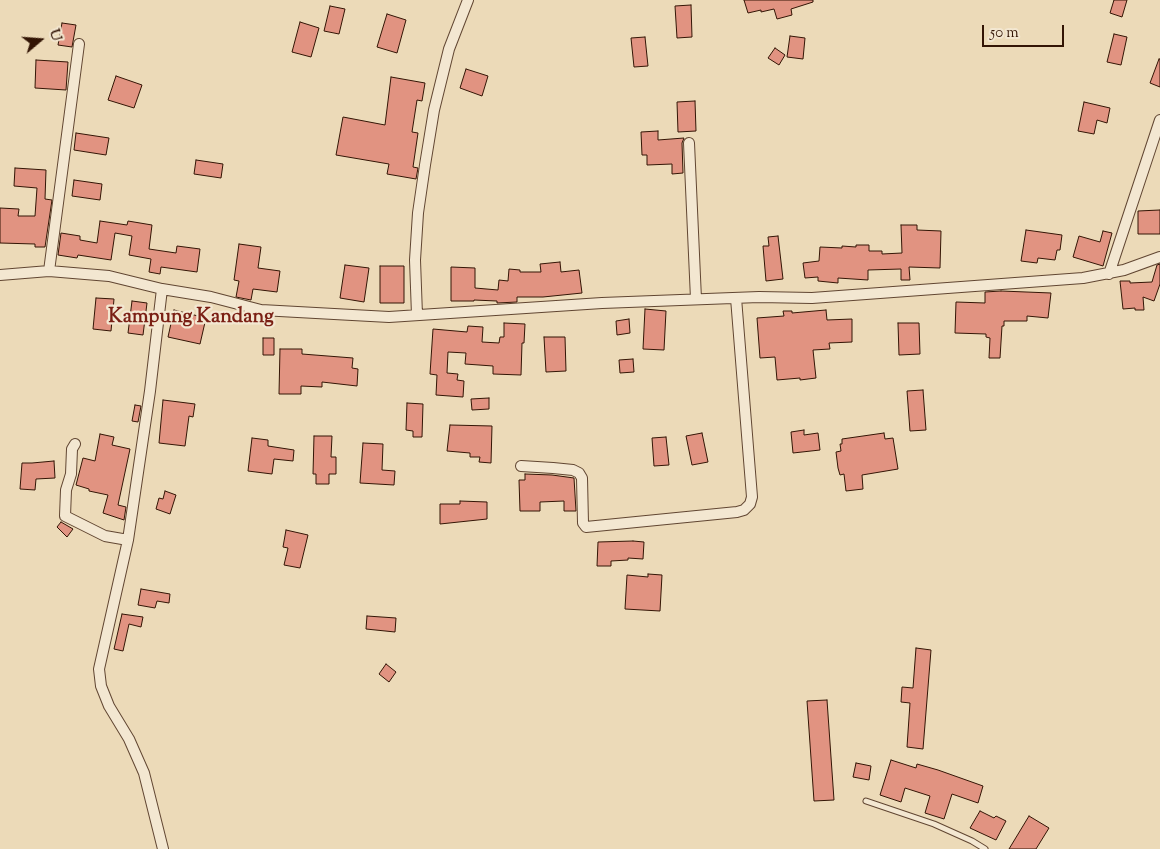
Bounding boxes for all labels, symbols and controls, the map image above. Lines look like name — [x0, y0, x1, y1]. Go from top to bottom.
north arrow — [15, 15, 65, 65]
scale bar — [985, 15, 1068, 47]
text: 50 m — [990, 23, 1019, 44]
text: U — [43, 27, 66, 44]
district label: Kampung Kandang — [108, 307, 274, 331]

